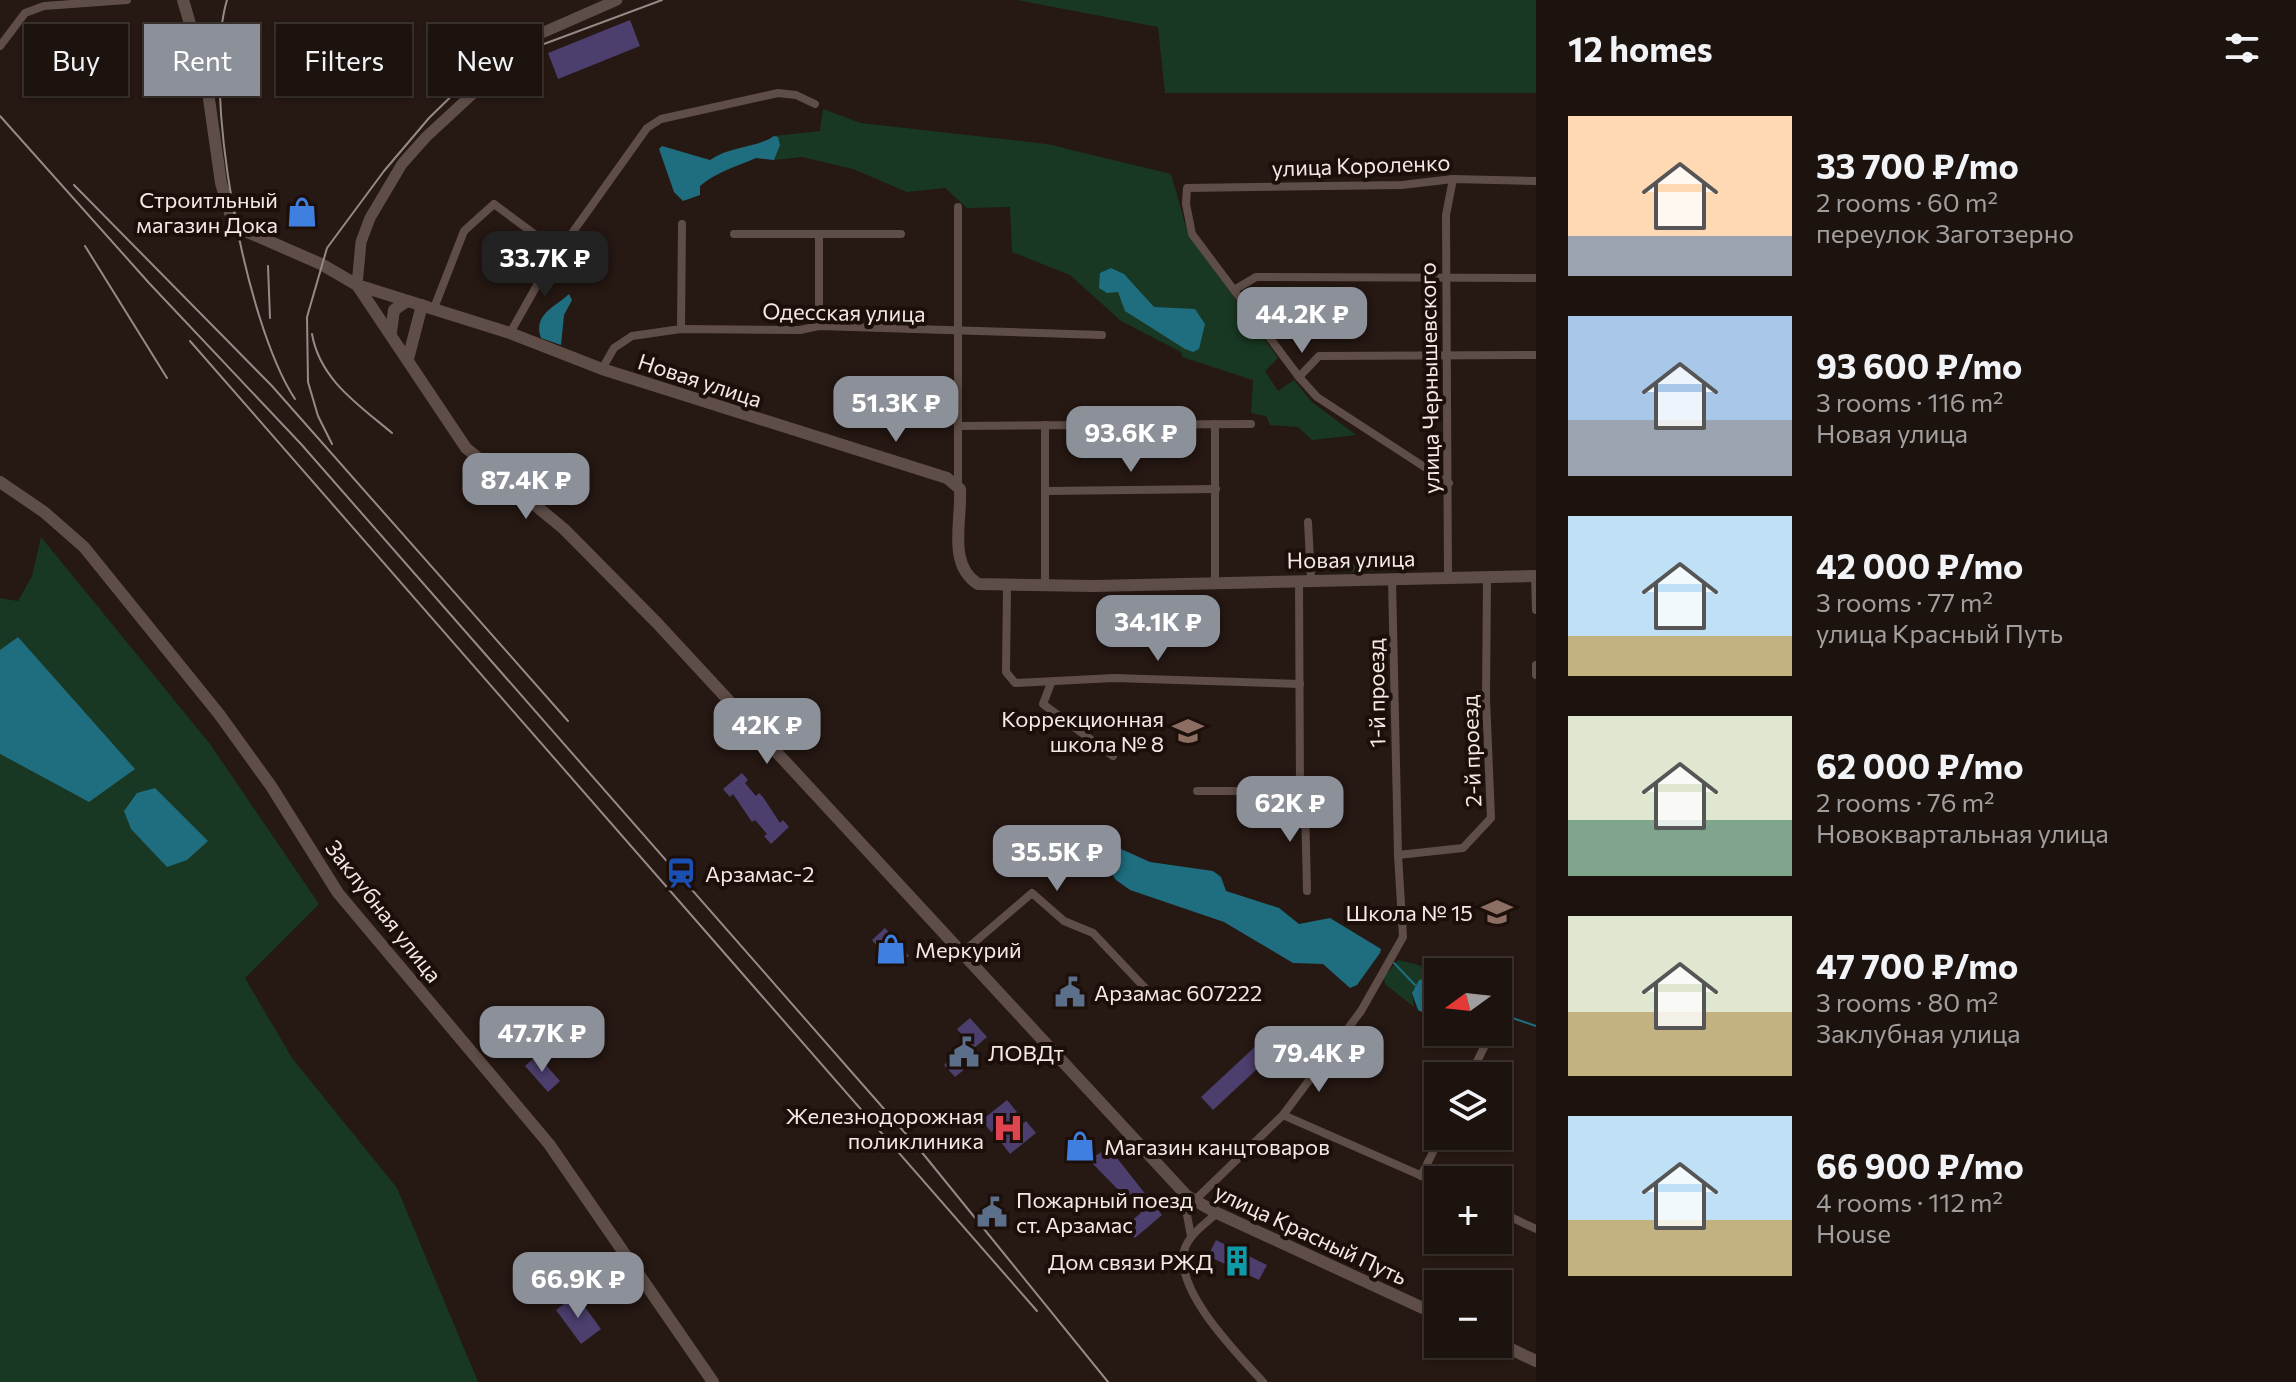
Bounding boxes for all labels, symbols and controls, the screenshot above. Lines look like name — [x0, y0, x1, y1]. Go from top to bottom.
chip: Buy — [24, 24, 128, 96]
chip: Rent — [144, 24, 260, 96]
chip: Filters — [276, 24, 412, 96]
chip: New — [428, 24, 542, 96]
icon: filters — [2220, 26, 2264, 70]
text: 12 homes — [1568, 27, 1713, 69]
text: 33 700 ₽/mo — [1816, 144, 2019, 186]
street label: улица Короленко — [1271, 148, 1451, 182]
icon: home — [1632, 148, 1728, 244]
place label: Строитльный магазин Дока — [136, 186, 278, 238]
text: 2 rooms · 60 m² — [1816, 186, 1998, 217]
shop icon: Строитльный магазин Дока — [285, 195, 319, 229]
text: переулок Заготзерно — [1816, 217, 2074, 248]
pin: 33.7K ₽ — [471, 231, 619, 299]
text: 33.7K ₽ — [500, 241, 590, 272]
street label: улица Чернышевского — [1413, 262, 1445, 494]
pin: 44.2K ₽ — [1228, 287, 1376, 355]
street label: Одесская улица — [762, 297, 926, 327]
text: 44.2K ₽ — [1255, 297, 1349, 328]
text: 93 600 ₽/mo — [1816, 344, 2022, 386]
street label: Новая улица — [635, 347, 765, 413]
icon: home — [1632, 348, 1728, 444]
pin: 51.3K ₽ — [822, 376, 970, 444]
text: 51.3K ₽ — [851, 386, 941, 417]
text: 3 rooms · 116 m² — [1816, 386, 2004, 417]
pin: 93.6K ₽ — [1057, 406, 1205, 474]
text: 93.6K ₽ — [1084, 416, 1178, 447]
text: Новая улица — [1816, 417, 1968, 448]
pin: 87.4K ₽ — [452, 453, 600, 521]
text: 87.4K ₽ — [481, 463, 572, 494]
street label: Новая улица — [1286, 544, 1416, 574]
text: 42 000 ₽/mo — [1816, 544, 2023, 586]
icon: home — [1632, 548, 1728, 644]
text: 3 rooms · 77 m² — [1816, 586, 1993, 617]
pin: 34.1K ₽ — [1084, 595, 1232, 663]
text: 34.1K ₽ — [1114, 605, 1202, 636]
text: улица Красный Путь — [1816, 617, 2063, 648]
street label: 1-й проезд — [1362, 638, 1390, 748]
street label: 2-й проезд — [1456, 694, 1486, 807]
pin: 42K ₽ — [711, 698, 823, 766]
place label: Коррекционная школа № 8 — [1001, 705, 1164, 757]
text: 42K ₽ — [732, 708, 802, 739]
school or university icon: Коррекционная школа № 8 — [1171, 714, 1205, 748]
text: 62 000 ₽/mo — [1816, 744, 2024, 786]
icon: home — [1632, 748, 1728, 844]
pin: 62K ₽ — [1234, 776, 1346, 844]
text: 62K ₽ — [1255, 786, 1325, 817]
text: 2 rooms · 76 m² — [1816, 786, 1995, 817]
text: Новоквартальная улица — [1816, 817, 2109, 848]
pin: 35.5K ₽ — [983, 825, 1131, 893]
street label: Заклубная улица — [320, 834, 448, 988]
text: 35.5K ₽ — [1011, 835, 1103, 866]
station icon: Арзамас-2 — [664, 856, 698, 890]
place label: Арзамас-2 — [705, 860, 815, 887]
school or university icon: Школа № 15 — [1480, 895, 1514, 929]
place label: Школа № 15 — [1345, 899, 1473, 926]
shop icon: Меркурий — [874, 932, 908, 966]
place label: Меркурий — [915, 936, 1022, 963]
text: 47 700 ₽/mo — [1816, 944, 2018, 986]
icon: home — [1632, 948, 1728, 1044]
north arrow — [1424, 958, 1512, 1046]
map controls — [1424, 958, 1512, 1358]
public building icon: Арзамас 607222 — [1053, 975, 1087, 1009]
place label: Арзамас 607222 — [1094, 979, 1262, 1006]
text: 3 rooms · 80 m² — [1816, 986, 1998, 1017]
pin: 47.7K ₽ — [468, 1006, 616, 1074]
text: 47.7K ₽ — [498, 1016, 586, 1047]
text: Заклубная улица — [1816, 1017, 2021, 1048]
pin: 79.4K ₽ — [1245, 1026, 1393, 1094]
public building icon: ЛОВДт — [947, 1035, 981, 1069]
text: 79.4K ₽ — [1273, 1036, 1365, 1067]
place label: ЛОВДт — [988, 1039, 1064, 1066]
button: layers — [1424, 1062, 1512, 1150]
place label: Железнодорожная поликлиника — [786, 1102, 984, 1154]
hospital icon: Железнодорожная поликлиника — [991, 1111, 1025, 1145]
shop icon: Магазин канцтоваров — [1063, 1129, 1097, 1163]
place label: Магазин канцтоваров — [1104, 1133, 1330, 1160]
text: 66 900 ₽/mo — [1816, 1144, 2024, 1186]
icon: home — [1632, 1148, 1728, 1244]
button: + — [1424, 1166, 1512, 1254]
street label: улица Красный Путь — [1211, 1178, 1411, 1290]
place label: Пожарный поезд ст. Арзамас — [1016, 1186, 1193, 1238]
text: 4 rooms · 112 m² — [1816, 1186, 2003, 1217]
public building icon: Пожарный поезд ст. Арзамас — [975, 1195, 1009, 1229]
text: House — [1816, 1217, 1891, 1248]
building icon: Дом связи РЖД — [1220, 1244, 1254, 1278]
place label: Дом связи РЖД — [1048, 1248, 1213, 1275]
pin: 66.9K ₽ — [504, 1252, 652, 1320]
text: 66.9K ₽ — [531, 1262, 625, 1293]
button: − — [1424, 1270, 1512, 1358]

